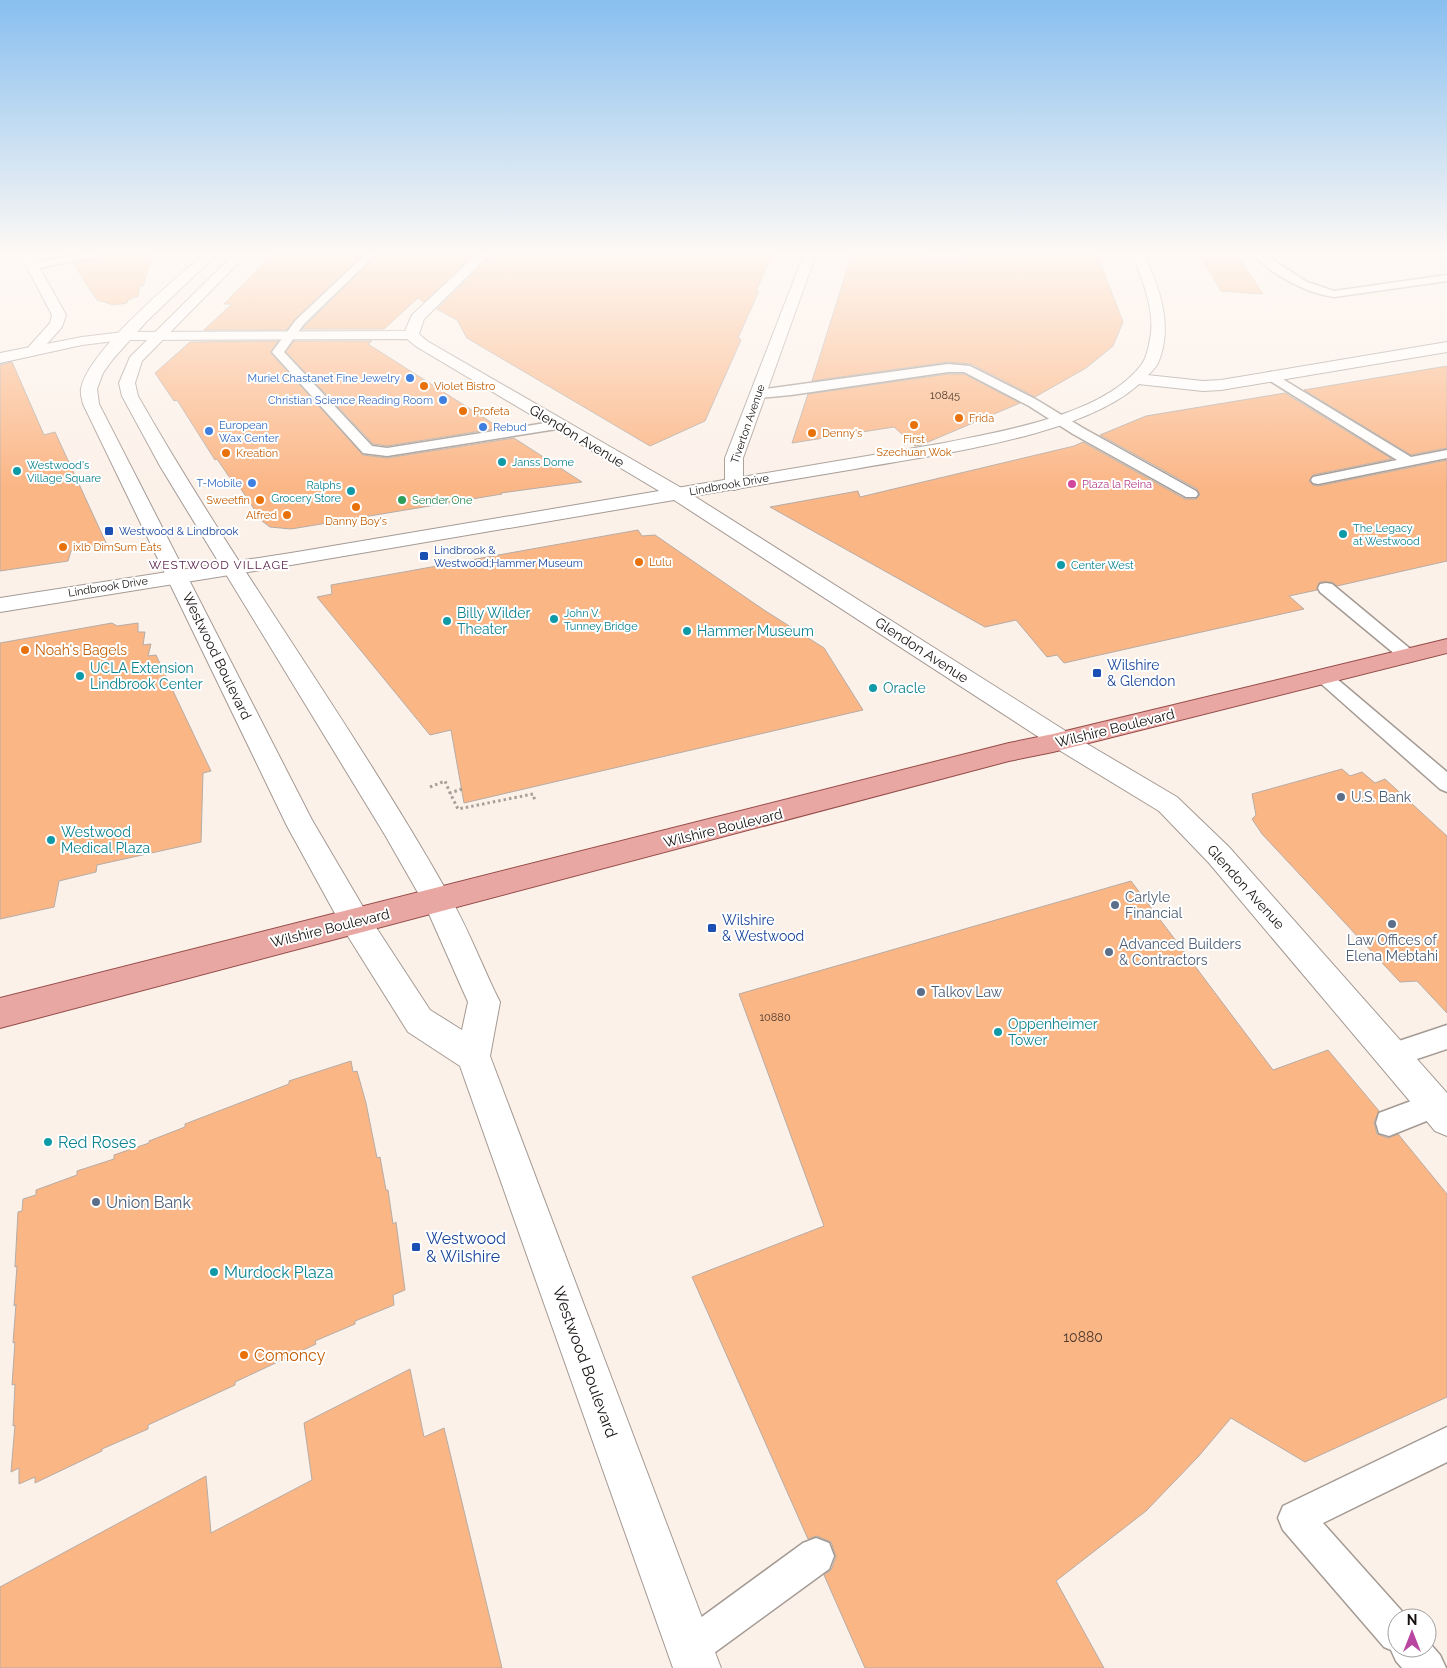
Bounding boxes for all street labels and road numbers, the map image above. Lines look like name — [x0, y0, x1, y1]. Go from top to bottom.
street label: Tiverton Avenue — [728, 382, 768, 465]
street label: Glendon Avenue — [527, 401, 627, 471]
street label: Lindbrook Drive — [688, 472, 770, 498]
street label: Lindbrook Drive — [67, 574, 149, 600]
street label: Westwood Boulevard — [179, 590, 255, 722]
street label: Glendon Avenue — [872, 614, 972, 686]
street label: Wilshire Boulevard — [1054, 705, 1176, 751]
street label: Wilshire Boulevard — [662, 805, 784, 851]
street label: Glendon Avenue — [1204, 842, 1288, 932]
street label: Wilshire Boulevard — [269, 905, 391, 951]
street label: Westwood Boulevard — [549, 1284, 621, 1440]

